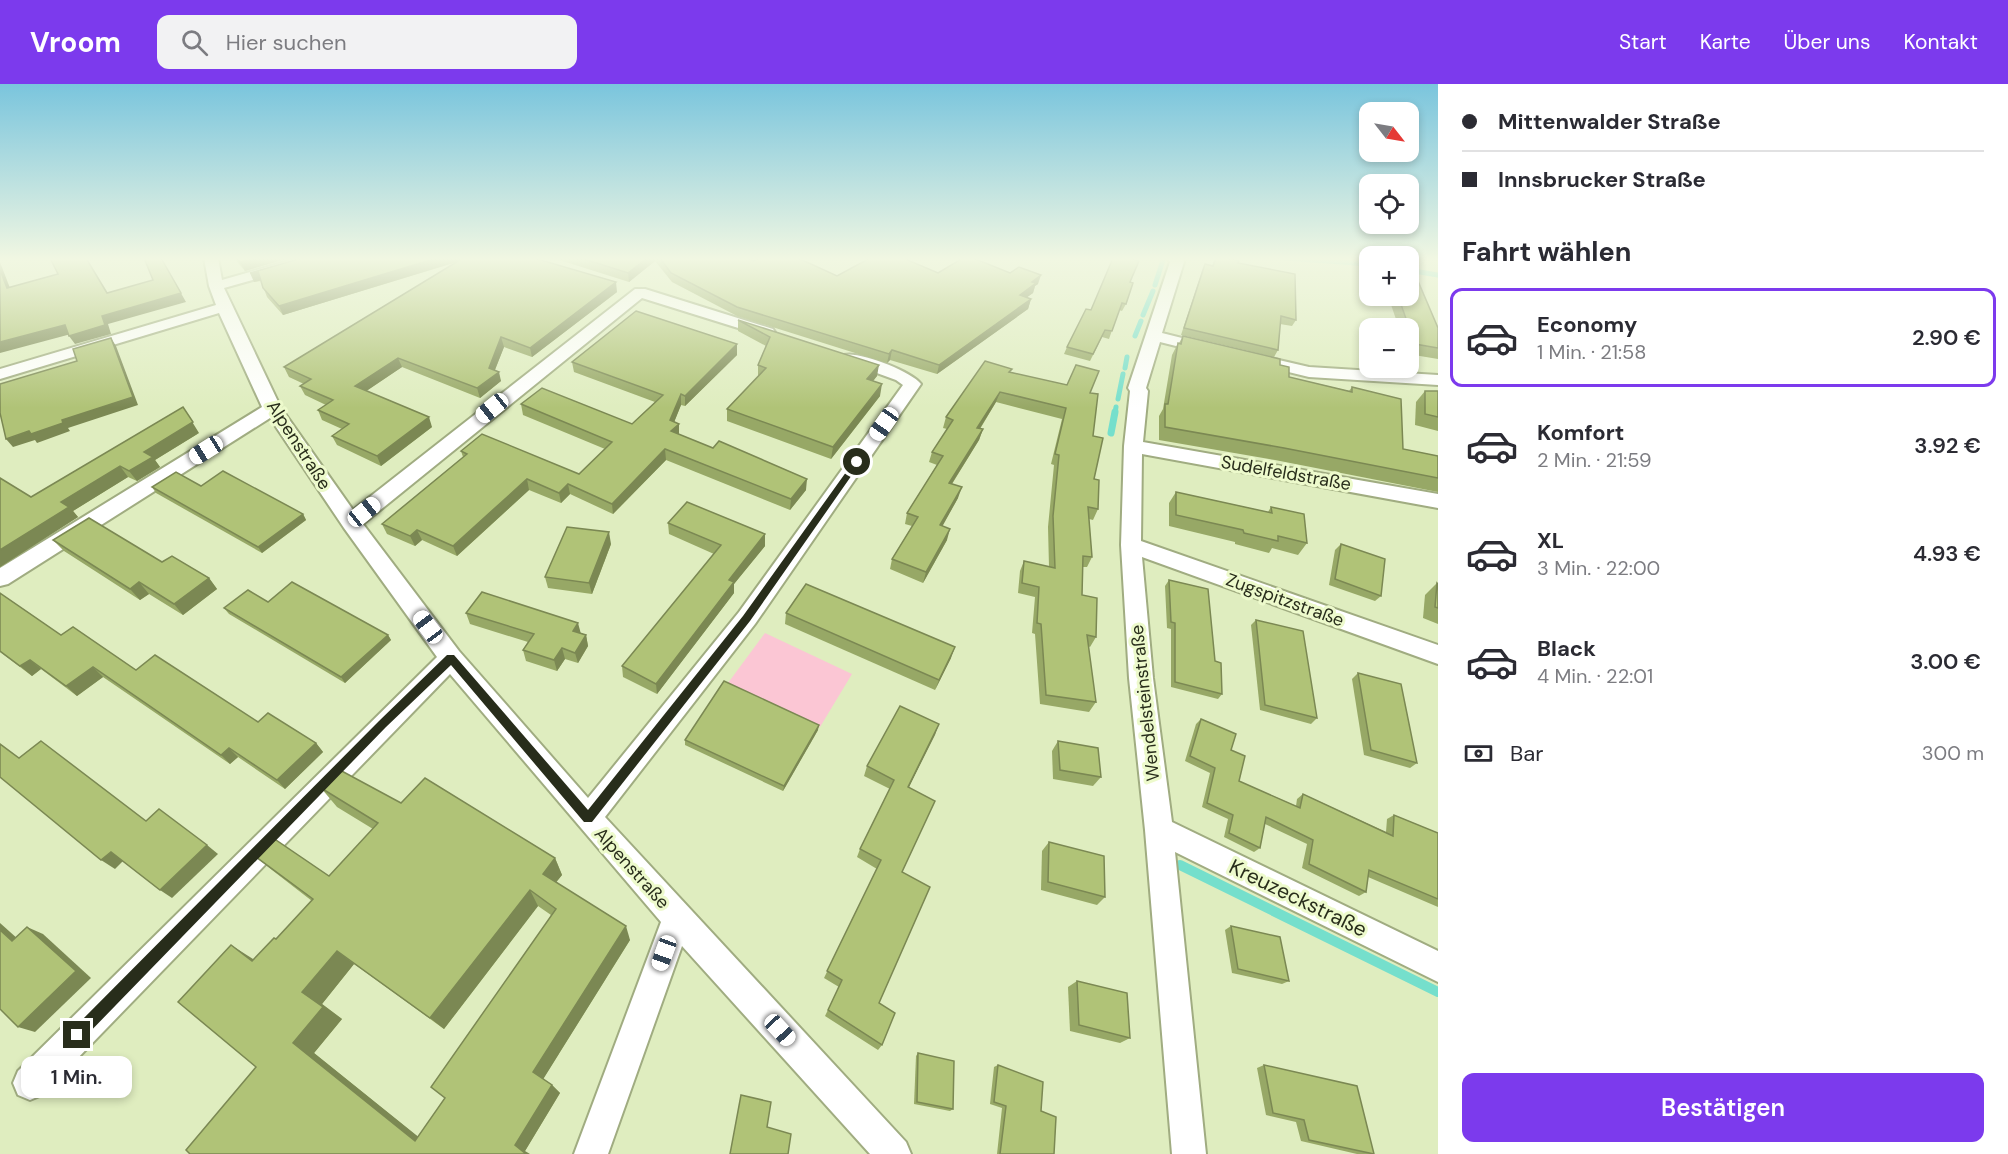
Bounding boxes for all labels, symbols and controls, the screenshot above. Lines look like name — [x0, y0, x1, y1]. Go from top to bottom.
search box — [157, 15, 577, 69]
text: Vroom — [30, 24, 121, 61]
icon: search — [178, 26, 211, 59]
text: Hier suchen — [226, 28, 347, 57]
text: Start — [1619, 28, 1667, 56]
text: Karte — [1700, 28, 1751, 56]
text: Über uns — [1784, 28, 1870, 56]
text: Kontakt — [1903, 28, 1978, 56]
north arrow — [1359, 102, 1419, 162]
map controls — [1359, 102, 1419, 378]
text: Mittenwalder Straße — [1498, 107, 1721, 136]
text: Innsbrucker Straße — [1498, 165, 1706, 194]
button: locate — [1359, 174, 1419, 234]
text: Fahrt wählen — [1462, 234, 1632, 269]
button: + — [1359, 246, 1419, 306]
text: Economy — [1537, 310, 1637, 339]
icon: car — [1465, 311, 1519, 365]
button: − — [1359, 318, 1419, 378]
text: 2.90 € — [1912, 323, 1981, 352]
text: 1 Min. · 21:58 — [1537, 339, 1646, 365]
car — [472, 390, 512, 426]
street label: Alpenstraße — [261, 396, 337, 494]
car — [866, 404, 902, 444]
text: Komfort — [1537, 418, 1624, 447]
icon: car — [1465, 419, 1519, 473]
text: 3.92 € — [1914, 431, 1981, 460]
car — [186, 433, 226, 467]
text: 2 Min. · 21:59 — [1537, 447, 1651, 473]
route start — [843, 448, 870, 475]
street label: Sudelfeldstraße — [1219, 450, 1353, 496]
car — [344, 494, 384, 530]
text: XL — [1537, 526, 1564, 555]
icon: car — [1465, 527, 1519, 581]
text: 4.93 € — [1913, 539, 1981, 568]
text: 3 Min. · 22:00 — [1537, 555, 1660, 581]
street label: Zugspitzstraße — [1223, 568, 1347, 632]
car — [410, 607, 446, 647]
street label: Wendelsteinstraße — [1125, 624, 1165, 782]
text: Black — [1537, 634, 1596, 663]
icon: car — [1465, 635, 1519, 689]
text: 3.00 € — [1910, 647, 1981, 676]
text: 4 Min. · 22:01 — [1537, 663, 1653, 689]
icon: cash — [1462, 737, 1495, 770]
text: Bar — [1510, 739, 1543, 768]
text: 300 m — [1922, 740, 1984, 766]
street label: Alpenstraße — [589, 822, 675, 914]
street label: Kreuzeckstraße — [1224, 853, 1372, 944]
car — [649, 933, 679, 973]
car — [761, 1011, 799, 1049]
route end — [63, 1021, 90, 1048]
callout: 1 Min. — [22, 1056, 132, 1098]
text: 1 Min. — [51, 1064, 102, 1090]
button: Bestätigen — [1462, 1073, 1984, 1142]

